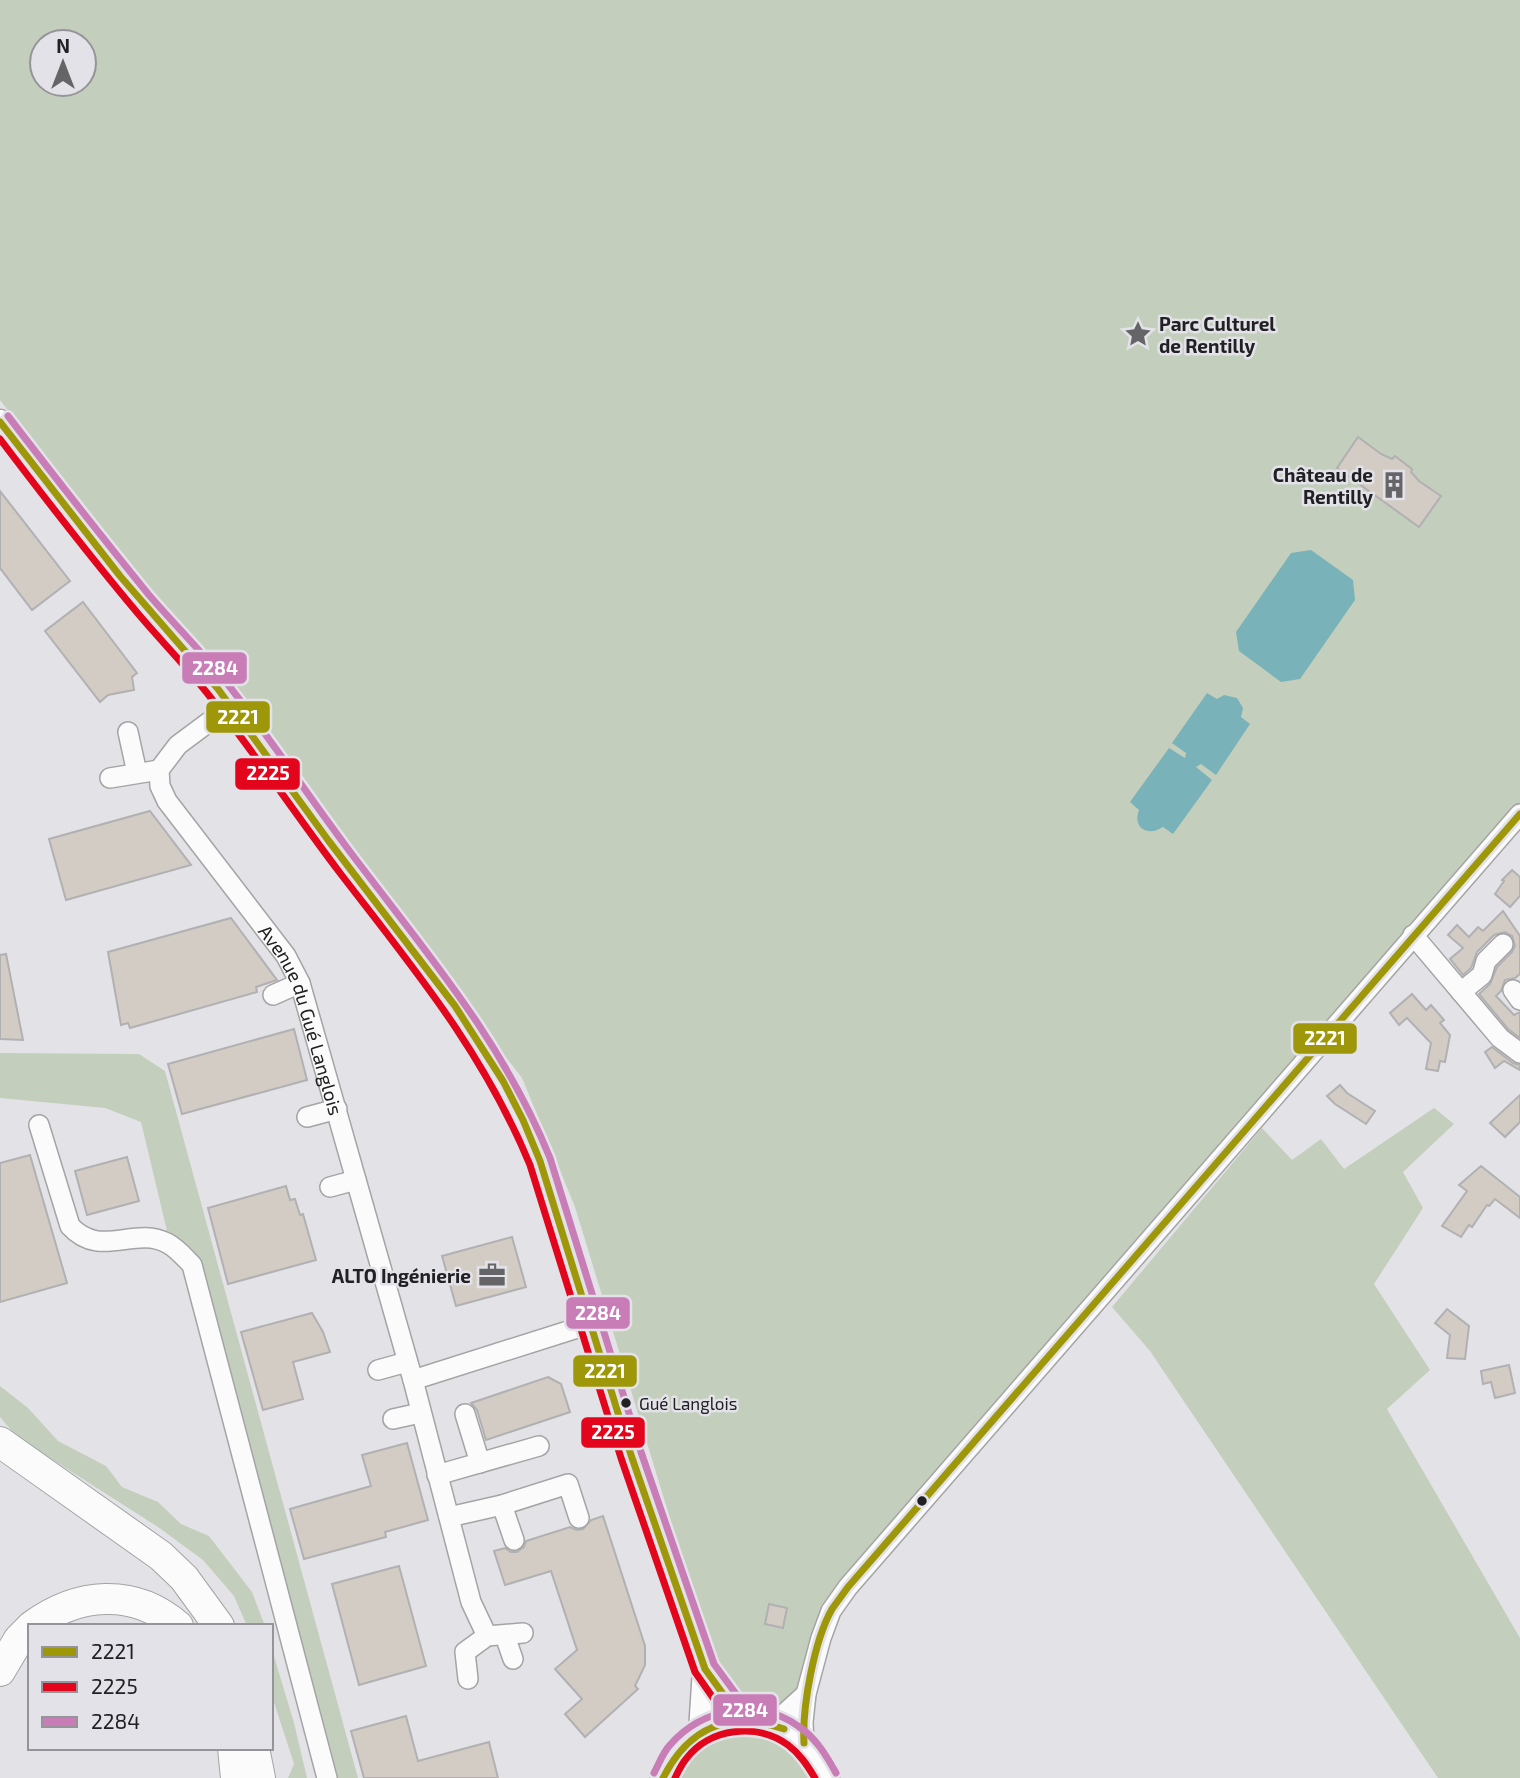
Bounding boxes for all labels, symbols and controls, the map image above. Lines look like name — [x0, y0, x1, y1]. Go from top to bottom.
north arrow — [28, 28, 98, 98]
text: N — [56, 34, 70, 57]
place label: Parc Culturel de Rentilly — [1159, 312, 1276, 358]
place icon: Parc Culturel de Rentilly — [1123, 319, 1153, 349]
place label: Château de Rentilly — [1273, 463, 1373, 509]
building icon: Château de Rentilly — [1379, 470, 1409, 500]
line badge: 2284 — [181, 651, 248, 685]
text: 2284 — [192, 656, 238, 679]
line badge: 2221 — [205, 700, 271, 734]
text: 2221 — [217, 705, 259, 728]
line badge: 2225 — [234, 757, 301, 791]
text: 2225 — [246, 761, 290, 784]
street label: Avenue du Gué Langlois — [254, 920, 348, 1117]
line badge: 2221 — [1292, 1022, 1358, 1055]
text: 2221 — [1304, 1026, 1346, 1049]
office icon: ALTO Ingénierie — [477, 1260, 507, 1290]
place label: ALTO Ingénierie — [332, 1264, 471, 1287]
line badge: 2284 — [565, 1296, 631, 1330]
text: 2284 — [575, 1301, 621, 1324]
line badge: 2221 — [572, 1354, 638, 1388]
text: 2221 — [584, 1359, 626, 1382]
place label: Gué Langlois — [639, 1393, 737, 1414]
marker: Gué Langlois — [619, 1396, 633, 1410]
line badge: 2225 — [580, 1416, 646, 1449]
text: 2225 — [591, 1420, 635, 1443]
unlabelled marker — [915, 1494, 929, 1508]
legend — [28, 1624, 273, 1750]
text: 2221 — [91, 1638, 135, 1663]
text: 2225 — [91, 1673, 138, 1698]
line badge: 2284 — [712, 1693, 778, 1727]
text: 2284 — [722, 1698, 768, 1721]
text: 2284 — [91, 1708, 140, 1733]

